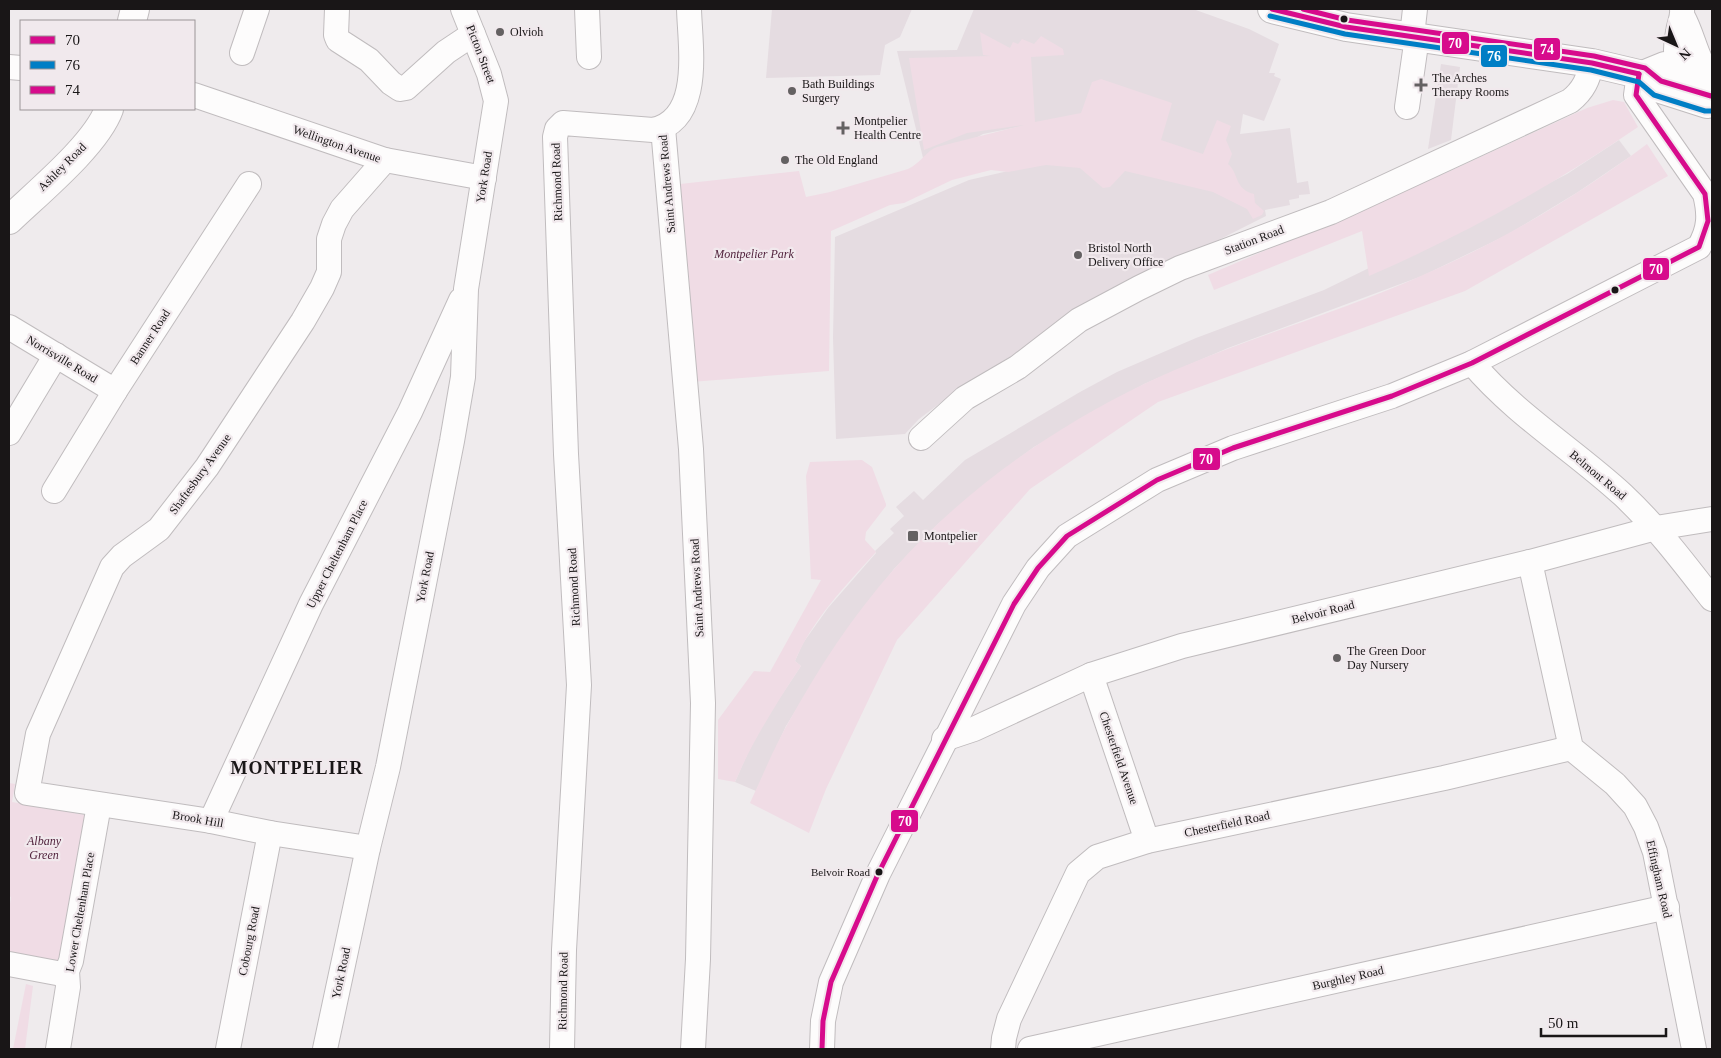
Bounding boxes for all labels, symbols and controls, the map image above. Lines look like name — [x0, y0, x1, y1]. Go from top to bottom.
unlabelled marker — [1339, 14, 1349, 24]
legend — [20, 20, 195, 110]
north arrow — [1651, 20, 1701, 70]
street label: Picton Street — [463, 23, 499, 86]
place label: Olvioh — [510, 25, 543, 39]
marker: Olvioh — [494, 26, 506, 38]
line badge: 70 — [1441, 31, 1470, 55]
text: 70 — [65, 32, 80, 48]
text: 70 — [1448, 36, 1462, 51]
line badge: 74 — [1533, 37, 1561, 61]
text: 74 — [1540, 42, 1554, 57]
line badge: 76 — [1480, 44, 1508, 68]
text: N — [1676, 45, 1694, 63]
text: 76 — [1487, 49, 1501, 64]
text: 76 — [65, 57, 81, 73]
place label: The Arches Therapy Rooms — [1432, 71, 1509, 99]
place label: Bath Buildings Surgery — [802, 77, 875, 105]
marker: The Arches Therapy Rooms — [1414, 78, 1428, 92]
text: 74 — [65, 82, 81, 98]
marker: Bath Buildings Surgery — [786, 85, 798, 97]
place label: Montpelier Health Centre — [854, 114, 921, 142]
marker: Montpelier Health Centre — [836, 121, 850, 135]
street label: Wellington Avenue — [291, 122, 383, 166]
street label: Saint Andrews Road — [656, 134, 678, 234]
street label: Ashley Road — [35, 140, 89, 194]
street label: Richmond Road — [549, 143, 565, 221]
street label: York Road — [473, 150, 495, 204]
place label: The Old England — [795, 153, 878, 167]
marker: The Old England — [779, 154, 791, 166]
street label: Station Road — [1222, 222, 1286, 258]
place label: Bristol North Delivery Office — [1088, 241, 1163, 269]
park label: Montpelier Park — [713, 247, 794, 261]
marker: Bristol North Delivery Office — [1072, 249, 1084, 261]
line badge: 70 — [1642, 257, 1670, 281]
text: 70 — [1649, 262, 1663, 277]
unlabelled marker — [1610, 285, 1620, 295]
street label: Banner Road — [127, 307, 173, 367]
street label: Norrisville Road — [24, 332, 100, 386]
street label: Shaftesbury Avenue — [166, 431, 234, 517]
line badge: 70 — [1192, 447, 1221, 471]
street label: Belmont Road — [1567, 447, 1629, 503]
text: 70 — [1199, 452, 1213, 467]
street label: Upper Cheltenham Place — [304, 497, 370, 611]
marker: Montpelier — [906, 529, 920, 543]
place label: Montpelier — [924, 529, 977, 543]
street label: Saint Andrews Road — [687, 538, 707, 638]
street label: Richmond Road — [565, 548, 583, 626]
street label: York Road — [413, 550, 437, 604]
street label: Belvoir Road — [1290, 597, 1356, 627]
place label: The Green Door Day Nursery — [1347, 644, 1426, 672]
marker: The Green Door Day Nursery — [1331, 652, 1343, 664]
street label: Chesterfield Avenue — [1097, 710, 1141, 806]
district label: MONTPELIER — [230, 758, 364, 778]
street label: Brook Hill — [171, 808, 225, 830]
street label: Chesterfield Road — [1183, 808, 1271, 840]
line badge: 70 — [890, 809, 919, 833]
text: 70 — [898, 814, 912, 829]
park label: Albany Green — [26, 834, 62, 862]
street label: Effingham Road — [1643, 839, 1675, 919]
street label: Lower Cheltenham Place — [63, 851, 97, 973]
place label: Belvoir Road — [811, 866, 870, 878]
marker: Belvoir Road — [874, 867, 884, 877]
street label: Cobourg Road — [235, 905, 263, 977]
street label: York Road — [329, 946, 353, 1000]
street label: Richmond Road — [555, 952, 571, 1030]
street label: Burghley Road — [1311, 963, 1385, 993]
scale bar — [1541, 1006, 1666, 1038]
text: 50 m — [1548, 1015, 1579, 1031]

